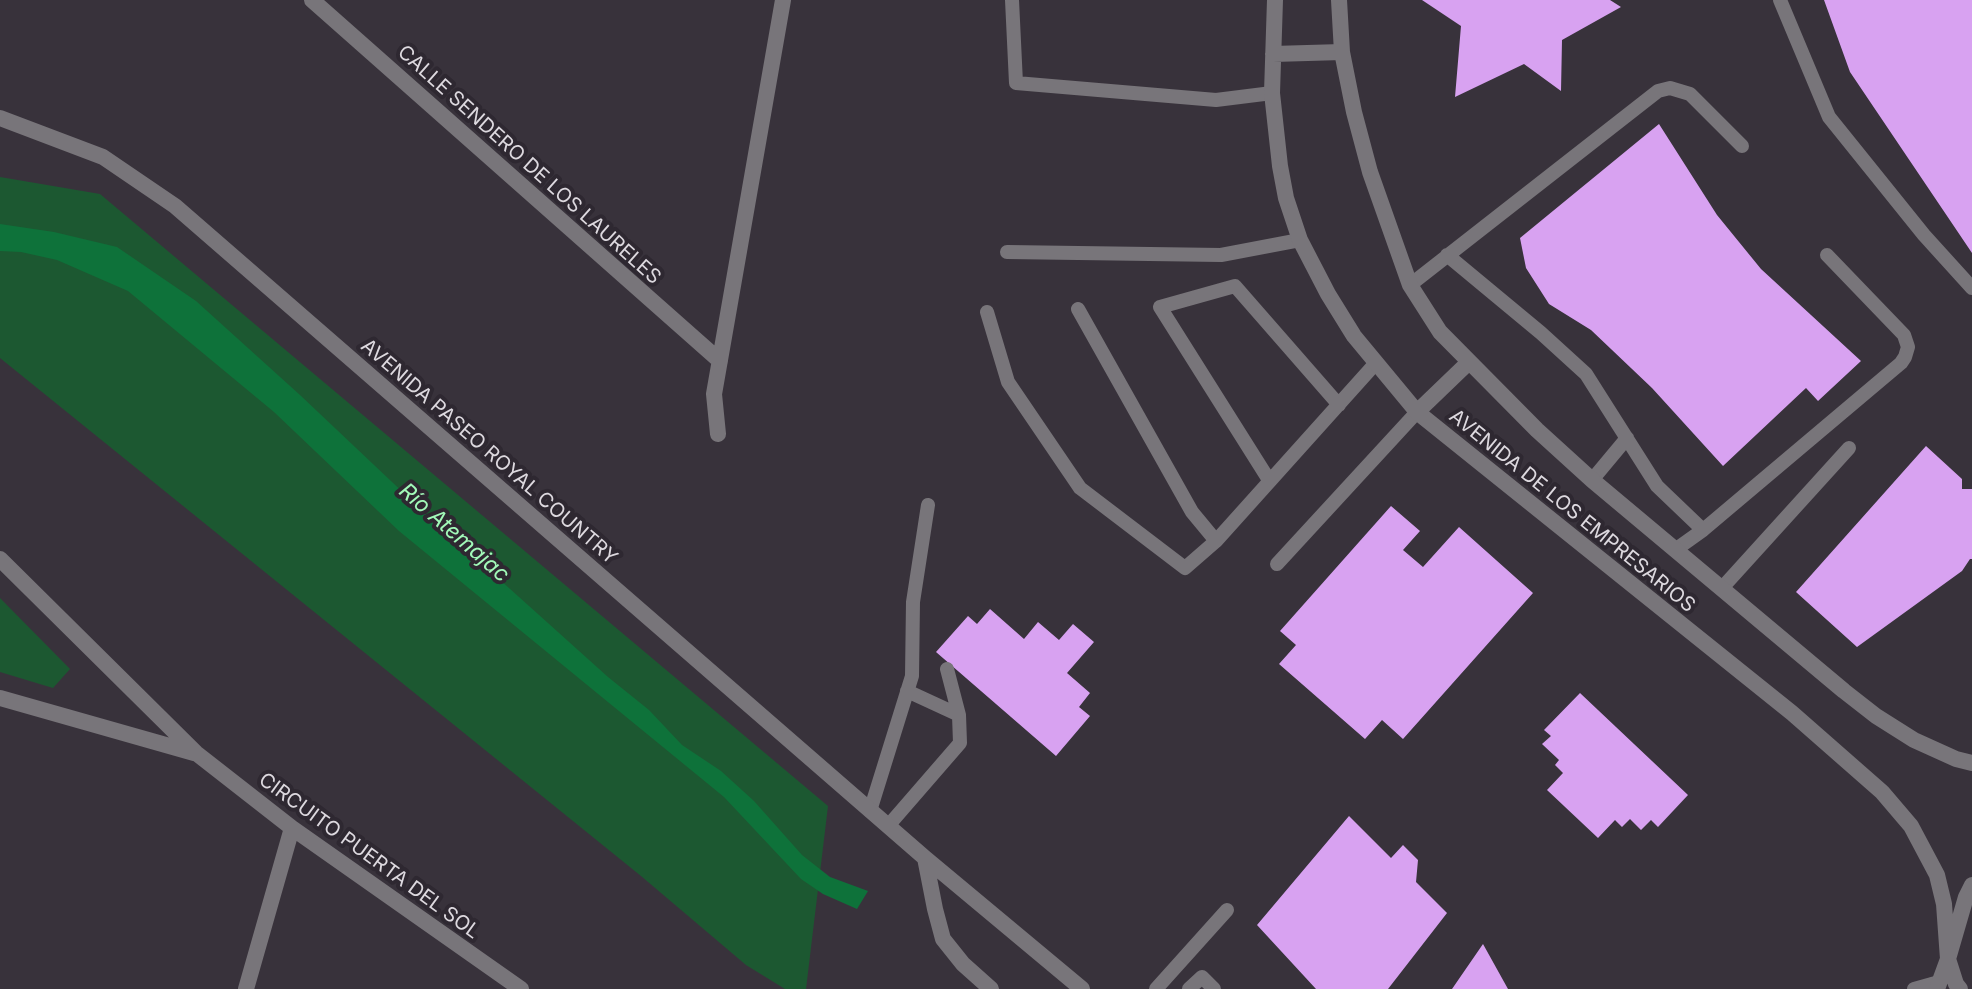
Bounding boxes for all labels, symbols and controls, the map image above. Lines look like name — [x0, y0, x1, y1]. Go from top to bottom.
street label: CALLE SENDERO DE LOS LAURELES — [393, 40, 665, 290]
street label: AVENIDA PASEO ROYAL COUNTRY — [356, 334, 622, 570]
street label: AVENIDA DE LOS EMPRESARIOS — [1444, 404, 1700, 618]
water label: Río Atemajac — [393, 478, 515, 588]
street label: CIRCUITO PUERTA DEL SOL — [254, 768, 484, 944]

